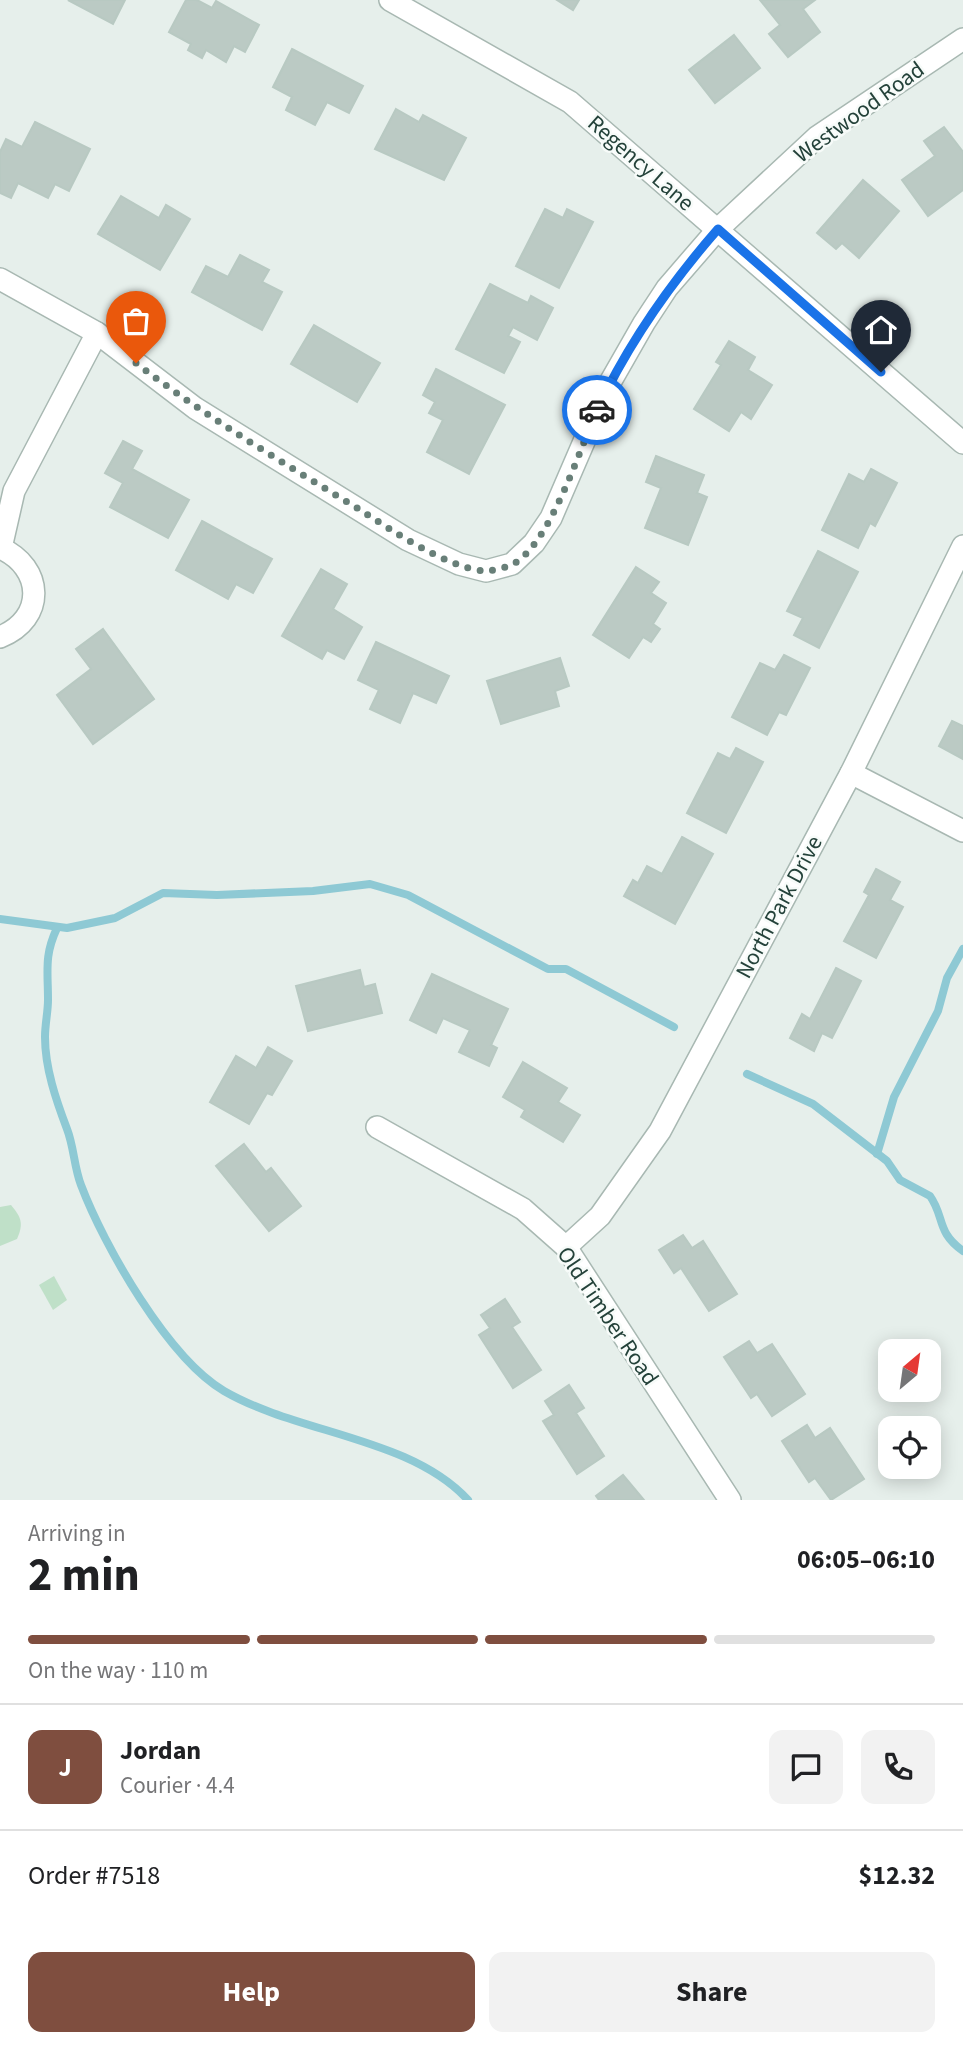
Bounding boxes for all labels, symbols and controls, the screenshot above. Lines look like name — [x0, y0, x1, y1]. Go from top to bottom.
street label: Westwood Road — [787, 53, 931, 171]
street label: Regency Lane — [580, 107, 702, 219]
pin — [106, 291, 166, 363]
pin — [851, 300, 911, 372]
icon: bag — [117, 302, 155, 340]
icon: home — [862, 311, 900, 349]
courier — [562, 375, 632, 445]
icon: car — [578, 391, 616, 429]
street label: North Park Drive — [727, 830, 831, 984]
street label: Old Timber Road — [549, 1240, 667, 1392]
north arrow — [878, 1339, 942, 1402]
map controls — [878, 1339, 941, 1479]
button: locate — [878, 1416, 941, 1479]
text: Arriving in — [28, 1517, 126, 1550]
text: 06:05–06:10 — [797, 1541, 935, 1578]
text: 2 min — [28, 1543, 140, 1608]
text: On the way · 110 m — [28, 1654, 208, 1687]
button: chat — [769, 1730, 843, 1804]
button: phone — [861, 1730, 935, 1804]
text: Jordan — [120, 1732, 201, 1769]
text: J — [58, 1749, 72, 1786]
text: Courier · 4.4 — [120, 1769, 235, 1802]
text: Order #7518 — [28, 1857, 160, 1894]
text: $12.32 — [859, 1857, 935, 1894]
button: Help — [28, 1952, 475, 2032]
button: Share — [489, 1952, 935, 2032]

